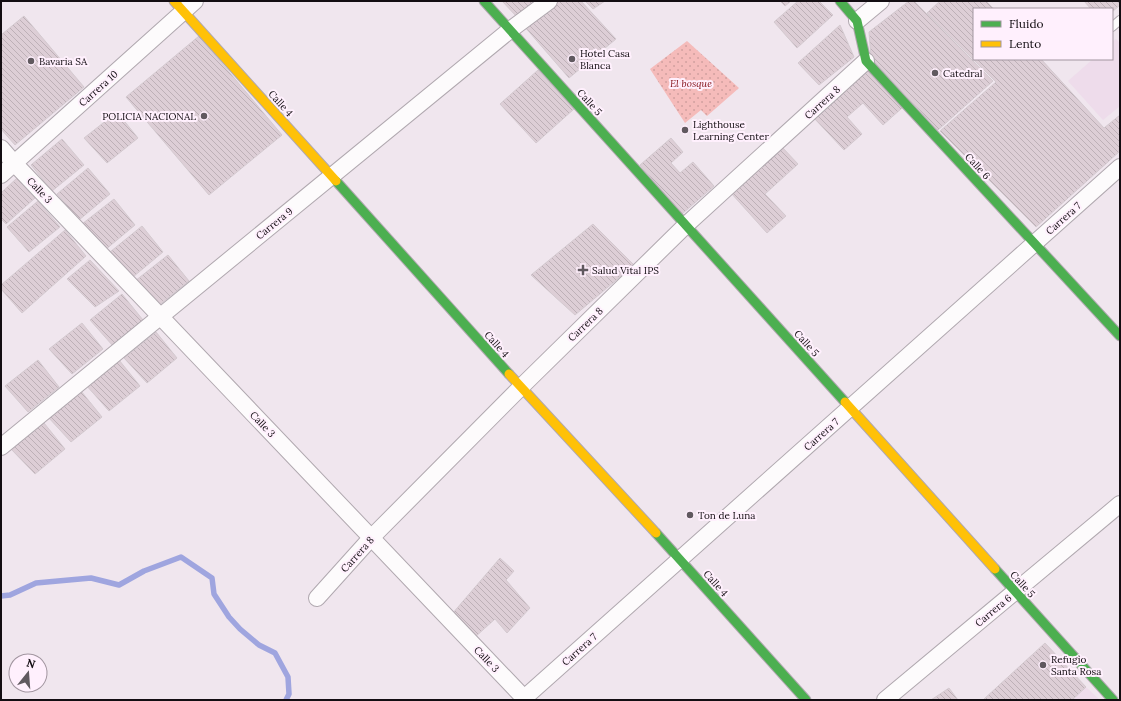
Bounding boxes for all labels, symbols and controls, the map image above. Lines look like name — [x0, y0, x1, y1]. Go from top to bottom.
legend — [973, 8, 1113, 60]
text: Fluido — [1009, 16, 1044, 31]
text: Lento — [1009, 36, 1041, 51]
place label: Hotel Casa Blanca — [580, 47, 630, 72]
marker: Hotel Casa Blanca — [567, 54, 577, 64]
place label: Bavaria SA — [39, 55, 88, 68]
marker: Bavaria SA — [26, 56, 36, 66]
street label: Carrera 10 — [76, 67, 121, 109]
place label: Catedral — [943, 67, 983, 80]
marker: Catedral — [930, 68, 940, 78]
park label: El bosque — [670, 77, 712, 90]
street label: Carrera 8 — [802, 83, 843, 122]
street label: Calle 5 — [574, 86, 605, 118]
street label: Calle 4 — [265, 87, 296, 120]
place label: POLICIA NACIONAL — [102, 110, 196, 123]
marker: POLICIA NACIONAL — [199, 111, 209, 121]
place label: Lighthouse Learning Center — [693, 118, 769, 143]
marker: Lighthouse Learning Center — [680, 125, 690, 135]
street label: Calle 6 — [962, 150, 993, 182]
street label: Calle 3 — [24, 175, 55, 206]
street label: Carrera 7 — [1043, 199, 1084, 238]
street label: Carrera 9 — [253, 204, 296, 242]
marker: Salud Vital IPS — [577, 264, 589, 276]
place label: Salud Vital IPS — [592, 264, 659, 277]
street label: Carrera 8 — [565, 304, 606, 344]
street label: Calle 5 — [791, 327, 822, 359]
street label: Calle 4 — [481, 328, 512, 361]
street label: Calle 3 — [247, 409, 278, 440]
street label: Carrera 7 — [801, 415, 842, 454]
place label: Ton de Luna — [698, 509, 755, 522]
marker: Ton de Luna — [685, 510, 695, 520]
street label: Carrera 8 — [338, 533, 377, 575]
street label: Calle 4 — [700, 567, 731, 600]
street label: Calle 5 — [1007, 568, 1038, 600]
street label: Carrera 6 — [972, 591, 1015, 630]
street label: Carrera 7 — [559, 630, 600, 669]
street label: Calle 3 — [471, 644, 502, 675]
north arrow — [8, 653, 48, 693]
place label: Refugio Santa Rosa — [1051, 653, 1101, 678]
text: N — [25, 655, 38, 672]
marker: Refugio Santa Rosa — [1038, 660, 1048, 670]

